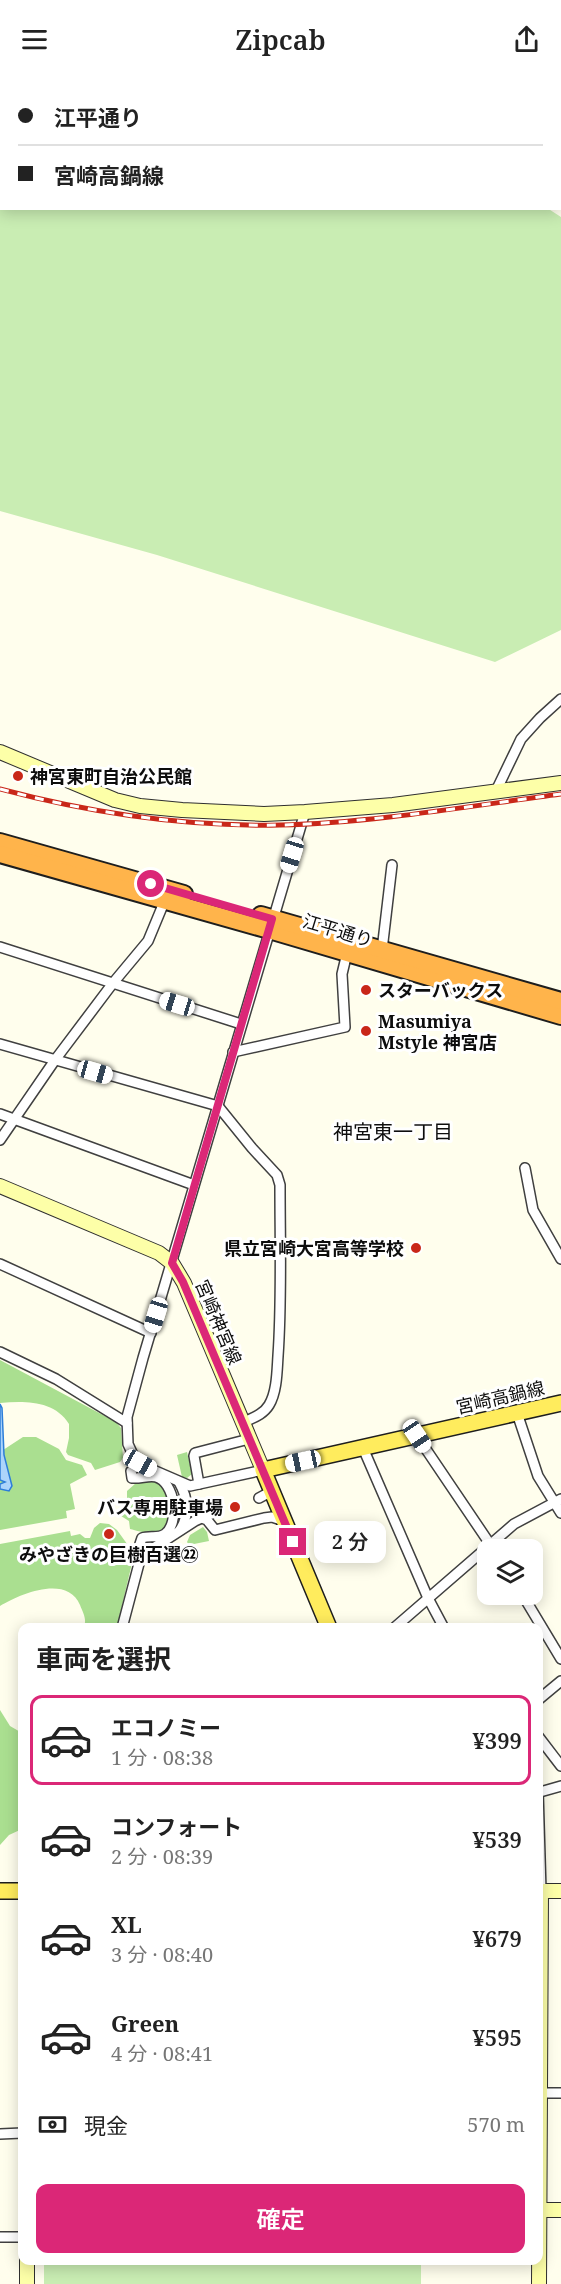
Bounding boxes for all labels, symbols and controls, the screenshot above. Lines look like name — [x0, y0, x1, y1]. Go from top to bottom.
text: Zipcab — [235, 21, 326, 58]
icon: menu — [18, 23, 51, 56]
icon: share — [510, 23, 543, 56]
text: 江平通り — [54, 102, 142, 132]
text: 宮崎高鍋線 — [54, 160, 164, 190]
place label: 神宮東町自治公民館 — [30, 764, 192, 788]
marker: 神宮東町自治公民館 — [11, 769, 25, 783]
car — [278, 835, 306, 875]
route start — [137, 870, 164, 897]
street label: 江平通り — [300, 908, 376, 952]
place label: スターバックス — [378, 978, 503, 1002]
marker: スターバックス — [359, 983, 373, 997]
car — [157, 990, 197, 1018]
place label: Masumiya Mstyle 神宮店 — [378, 1009, 497, 1054]
marker: Masumiya Mstyle 神宮店 — [359, 1024, 373, 1038]
car — [75, 1058, 115, 1086]
district label: 神宮東一丁目 — [333, 1118, 453, 1145]
place label: 県立宮崎大宮高等学校 — [224, 1236, 404, 1260]
marker: 県立宮崎大宮高等学校 — [409, 1241, 423, 1255]
street label: 宮崎神宮線 — [190, 1276, 248, 1368]
car — [142, 1295, 170, 1335]
street label: 宮崎高鍋線 — [453, 1375, 547, 1419]
car — [399, 1416, 435, 1456]
car — [120, 1446, 160, 1480]
car — [284, 1448, 322, 1474]
place label: バス専用駐車場 — [97, 1495, 223, 1519]
marker: バス専用駐車場 — [228, 1500, 242, 1514]
callout: 2 分 — [314, 1521, 386, 1563]
marker: みやざきの巨樹百選㉒ — [102, 1527, 116, 1541]
route end — [279, 1528, 306, 1555]
text: 2 分 — [332, 1528, 368, 1555]
map controls — [477, 1539, 543, 1605]
button: layers — [477, 1539, 543, 1605]
place label: みやざきの巨樹百選㉒ — [19, 1542, 199, 1566]
text: 車両を選択 — [36, 1640, 171, 1677]
text: エコノミー — [111, 1712, 221, 1742]
icon: car — [39, 1713, 93, 1767]
text: ¥399 — [472, 1725, 522, 1755]
text: 1 分 · 08:38 — [111, 1744, 213, 1771]
text: コンフォート — [111, 1811, 242, 1841]
icon: car — [39, 1812, 93, 1866]
text: ¥539 — [472, 1824, 522, 1854]
text: 2 分 · 08:39 — [111, 1843, 213, 1870]
text: XL — [111, 1909, 142, 1939]
icon: car — [39, 1911, 93, 1965]
text: ¥679 — [472, 1923, 522, 1953]
text: 3 分 · 08:40 — [111, 1941, 213, 1968]
text: Green — [111, 2008, 179, 2038]
icon: car — [39, 2010, 93, 2064]
text: ¥595 — [472, 2022, 522, 2052]
text: 4 分 · 08:41 — [111, 2040, 213, 2067]
icon: cash — [36, 2108, 69, 2141]
text: 現金 — [84, 2110, 128, 2140]
text: 570 m — [467, 2111, 525, 2138]
button: 確定 — [36, 2184, 525, 2253]

